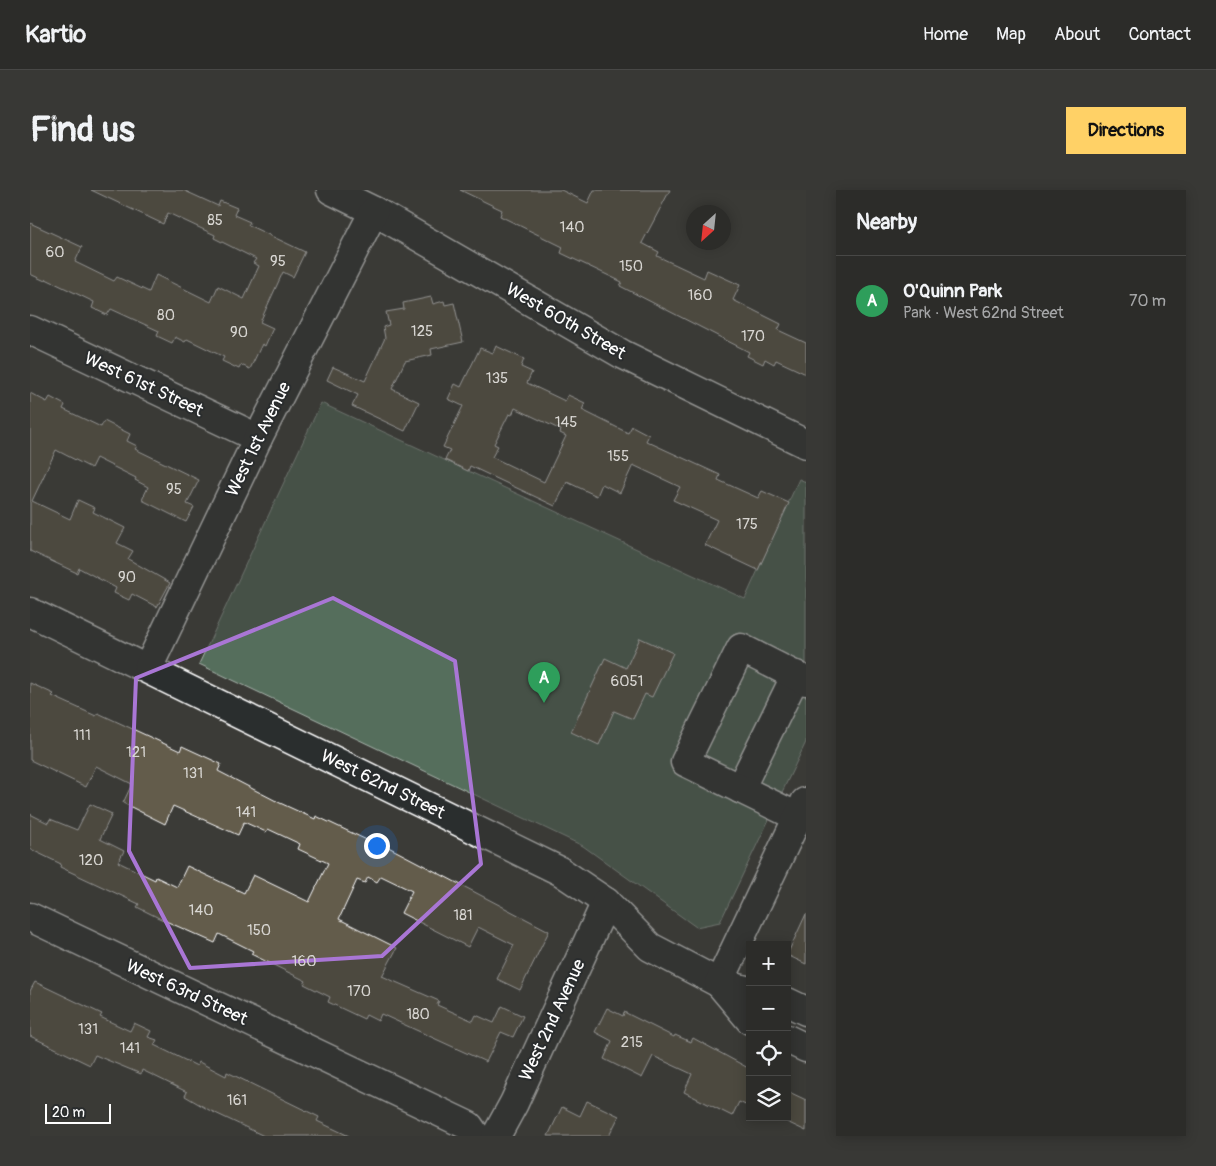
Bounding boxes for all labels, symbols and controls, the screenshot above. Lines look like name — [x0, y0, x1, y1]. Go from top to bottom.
text: Kartio — [25, 20, 86, 49]
text: Home — [923, 23, 968, 46]
text: Map — [996, 23, 1026, 46]
text: About — [1054, 23, 1100, 46]
text: Contact — [1128, 23, 1191, 46]
button: Directions — [1066, 107, 1186, 154]
text: Find us — [30, 108, 135, 152]
north arrow — [686, 205, 731, 250]
text: Nearby — [856, 209, 917, 236]
house number: 85 — [207, 211, 223, 230]
house number: 140 — [560, 218, 584, 237]
house number: 60 — [46, 243, 64, 262]
house number: 95 — [270, 252, 286, 271]
house number: 150 — [619, 257, 643, 276]
street label: West 60th Street — [502, 278, 630, 365]
text: O'Quinn Park — [903, 279, 1002, 303]
house number: 160 — [688, 286, 712, 305]
text: A — [867, 291, 877, 311]
text: 70 m — [1129, 291, 1166, 311]
text: Park · West 62nd Street — [903, 303, 1064, 323]
house number: 80 — [157, 306, 175, 325]
house number: 125 — [411, 322, 433, 341]
house number: 90 — [230, 323, 248, 342]
house number: 170 — [741, 327, 765, 346]
street label: West 61st Street — [80, 347, 208, 422]
house number: 135 — [486, 369, 508, 388]
street label: West 1st Avenue — [221, 378, 296, 500]
house number: 145 — [555, 413, 577, 432]
house number: 155 — [607, 447, 629, 466]
house number: 95 — [166, 480, 182, 499]
house number: 175 — [736, 515, 758, 534]
house number: 90 — [118, 568, 136, 587]
pin: A — [528, 662, 560, 703]
house number: 6051 — [611, 672, 643, 691]
house number: 111 — [73, 726, 91, 745]
house number: 121 — [126, 743, 146, 762]
street label: West 62nd Street — [317, 744, 449, 825]
house number: 131 — [183, 764, 203, 783]
house number: 141 — [236, 803, 256, 822]
your location — [364, 833, 390, 859]
house number: 120 — [79, 851, 103, 870]
house number: 140 — [189, 901, 213, 920]
house number: 181 — [453, 906, 473, 925]
house number: 150 — [247, 921, 271, 940]
map controls — [746, 941, 791, 1121]
button: + — [746, 941, 791, 986]
house number: 160 — [292, 952, 316, 971]
street label: West 63rd Street — [122, 954, 252, 1031]
street label: West 2nd Avenue — [514, 956, 591, 1085]
house number: 170 — [347, 982, 371, 1001]
button: − — [746, 986, 791, 1031]
house number: 180 — [406, 1005, 430, 1024]
house number: 131 — [78, 1020, 98, 1039]
button: locate — [746, 1031, 791, 1076]
house number: 215 — [621, 1033, 643, 1052]
house number: 141 — [120, 1039, 140, 1058]
button: layers — [746, 1076, 791, 1121]
house number: 161 — [227, 1091, 247, 1110]
scale bar — [45, 1101, 111, 1124]
text: 20 m — [52, 1104, 85, 1121]

